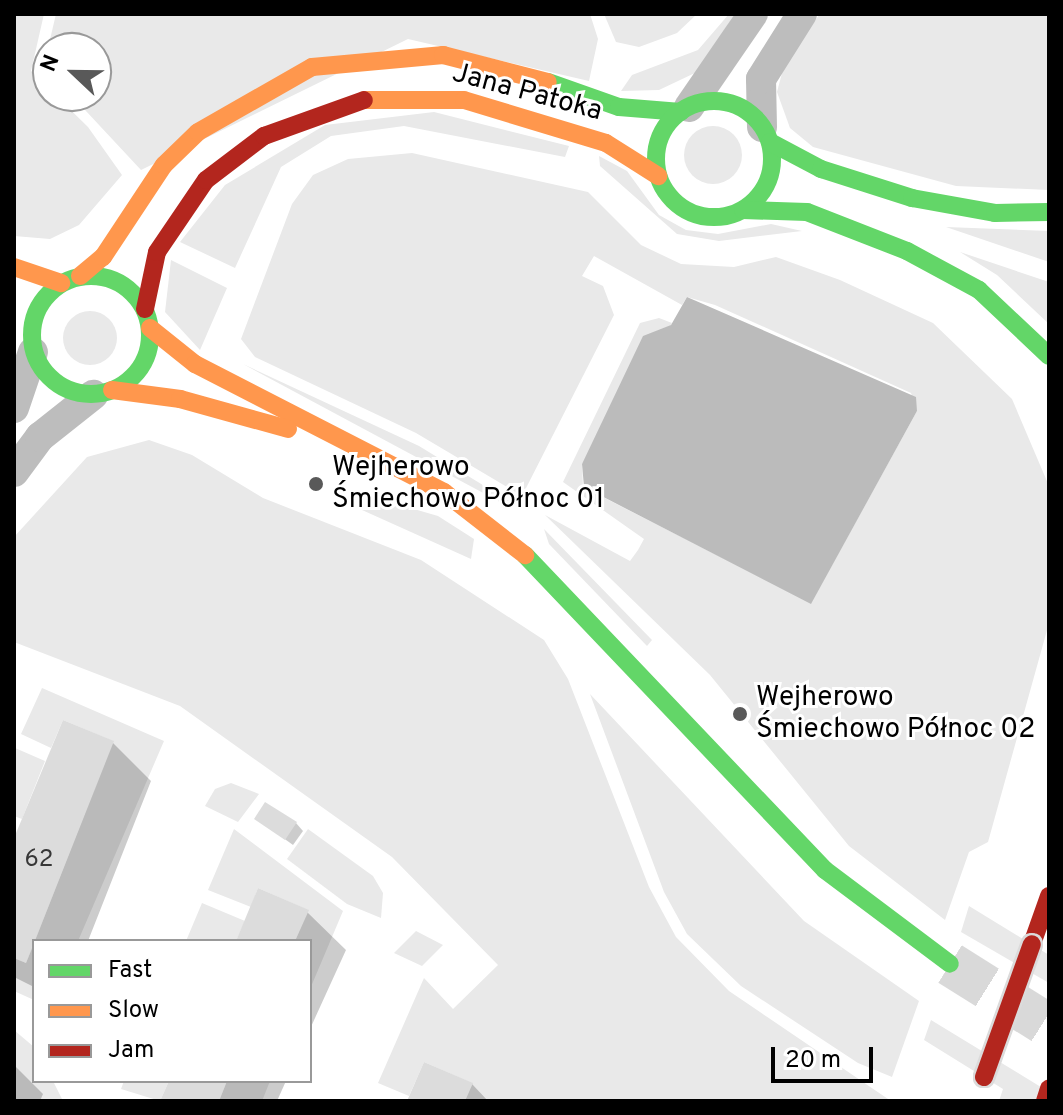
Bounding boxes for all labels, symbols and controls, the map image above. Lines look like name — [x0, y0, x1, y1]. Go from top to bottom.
north arrow — [32, 32, 112, 112]
text: N — [36, 51, 67, 76]
street label: Jana Patoka — [448, 57, 606, 129]
place label: Wejherowo Śmiechowo Północ 01 — [332, 451, 605, 517]
marker: Wejherowo Śmiechowo Północ 01 — [307, 475, 325, 493]
place label: Wejherowo Śmiechowo Północ 02 — [756, 681, 1035, 747]
marker: Wejherowo Śmiechowo Północ 02 — [731, 705, 749, 723]
house number: 62 — [24, 847, 54, 875]
legend — [32, 939, 312, 1083]
text: Fast — [108, 956, 152, 986]
text: Slow — [108, 996, 159, 1026]
scale bar — [775, 1031, 877, 1081]
text: Jam — [108, 1036, 154, 1066]
text: 20 m — [785, 1046, 841, 1076]

